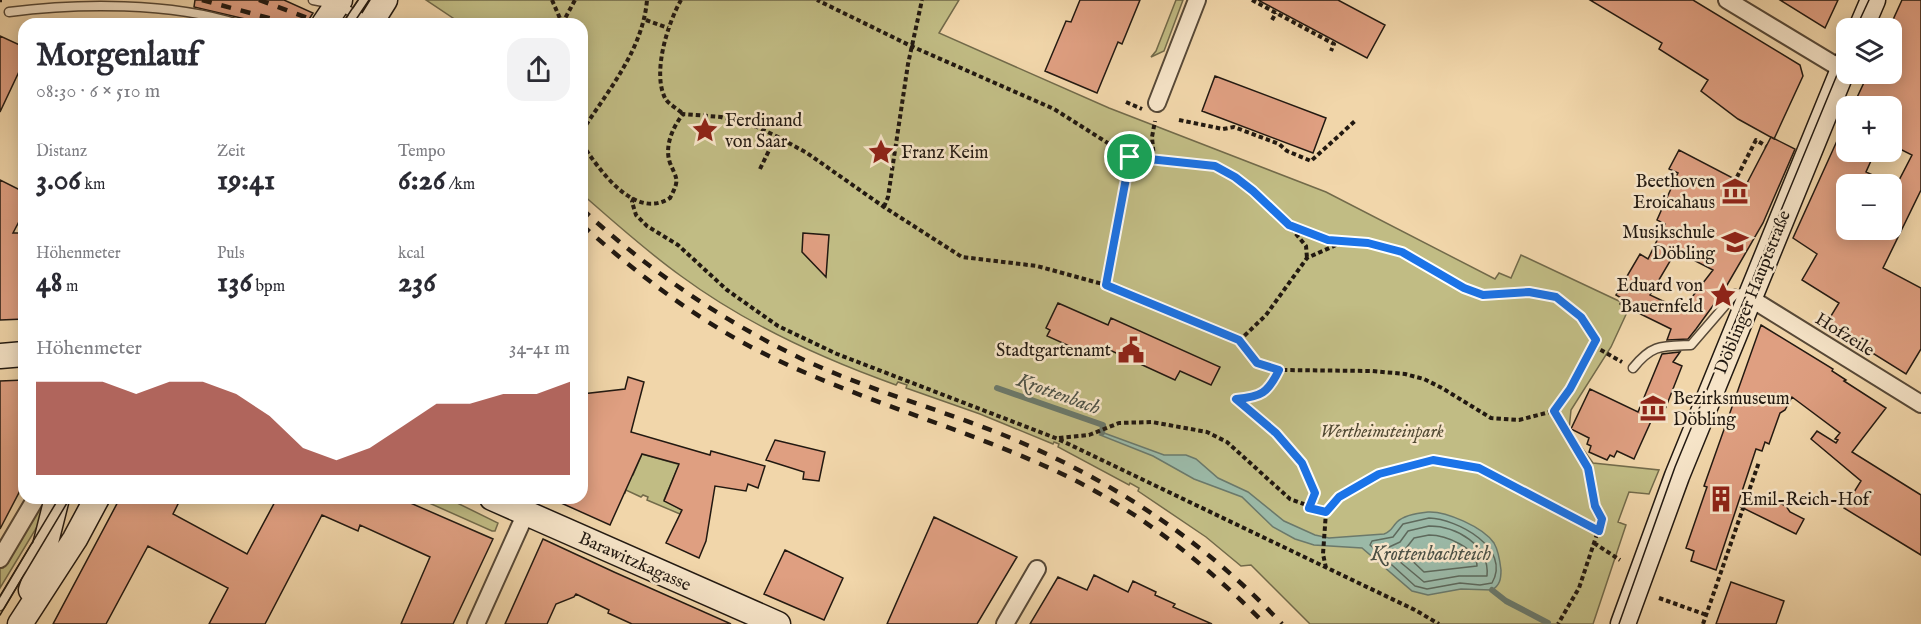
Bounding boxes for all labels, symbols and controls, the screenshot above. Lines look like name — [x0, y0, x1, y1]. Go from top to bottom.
map controls — [1836, 18, 1902, 240]
button: layers — [1836, 18, 1902, 84]
text: Morgenlauf — [36, 35, 200, 77]
button: share — [507, 38, 570, 101]
text: 08:30 · 6 × 510 m — [36, 79, 160, 104]
button: + — [1836, 96, 1902, 162]
place label: Ferdinand von Saar — [725, 110, 803, 154]
place icon: Ferdinand von Saar — [690, 115, 720, 145]
pin — [1104, 131, 1155, 182]
place icon: Franz Keim — [866, 137, 896, 167]
icon: arrive — [1113, 140, 1146, 173]
text: Distanz — [36, 142, 87, 162]
text: Zeit — [217, 142, 245, 162]
text: Tempo — [398, 142, 445, 162]
place label: Franz Keim — [901, 142, 989, 165]
text: 3.06 — [36, 162, 81, 200]
text: 19:41 — [217, 162, 275, 200]
text: 6:26 — [398, 162, 445, 200]
place label: Beethoven Eroicahaus — [1633, 171, 1715, 215]
button: − — [1836, 174, 1902, 240]
text: km — [81, 175, 105, 195]
text: /km — [445, 175, 475, 195]
museum icon: Beethoven Eroicahaus — [1720, 176, 1750, 206]
street label: Döblinger Hauptstraße — [1710, 207, 1797, 378]
place label: Musikschule Döbling — [1622, 222, 1715, 266]
school or university icon: Musikschule Döbling — [1720, 227, 1750, 257]
text: Höhenmeter — [36, 244, 121, 264]
text: Puls — [217, 244, 245, 264]
text: kcal — [398, 244, 425, 264]
text: 48 — [36, 264, 62, 302]
text: 136 — [217, 264, 252, 302]
text: 236 — [398, 264, 436, 302]
place label: Eduard von Bauernfeld — [1617, 275, 1703, 319]
text: m — [62, 277, 78, 297]
text: bpm — [252, 277, 285, 297]
place icon: Eduard von Bauernfeld — [1708, 280, 1738, 310]
street label: Hofzeile — [1810, 308, 1878, 362]
public building icon: Stadtgartenamt — [1116, 335, 1146, 365]
text: Höhenmeter — [36, 336, 142, 361]
text: 34–41 m — [509, 336, 570, 361]
place label: Stadtgartenamt — [996, 340, 1111, 363]
water label: Krottenbach — [1012, 367, 1104, 421]
place label: Bezirksmuseum Döbling — [1673, 388, 1790, 432]
museum icon: Bezirksmuseum Döbling — [1638, 393, 1668, 423]
park label: Wertheimsteinpark — [1320, 421, 1444, 444]
building icon: Emil-Reich-Hof — [1706, 484, 1736, 514]
place label: Emil-Reich-Hof — [1741, 489, 1873, 512]
street label: Barawitzkagasse — [575, 527, 694, 597]
water label: Krottenbachteich — [1370, 542, 1492, 567]

